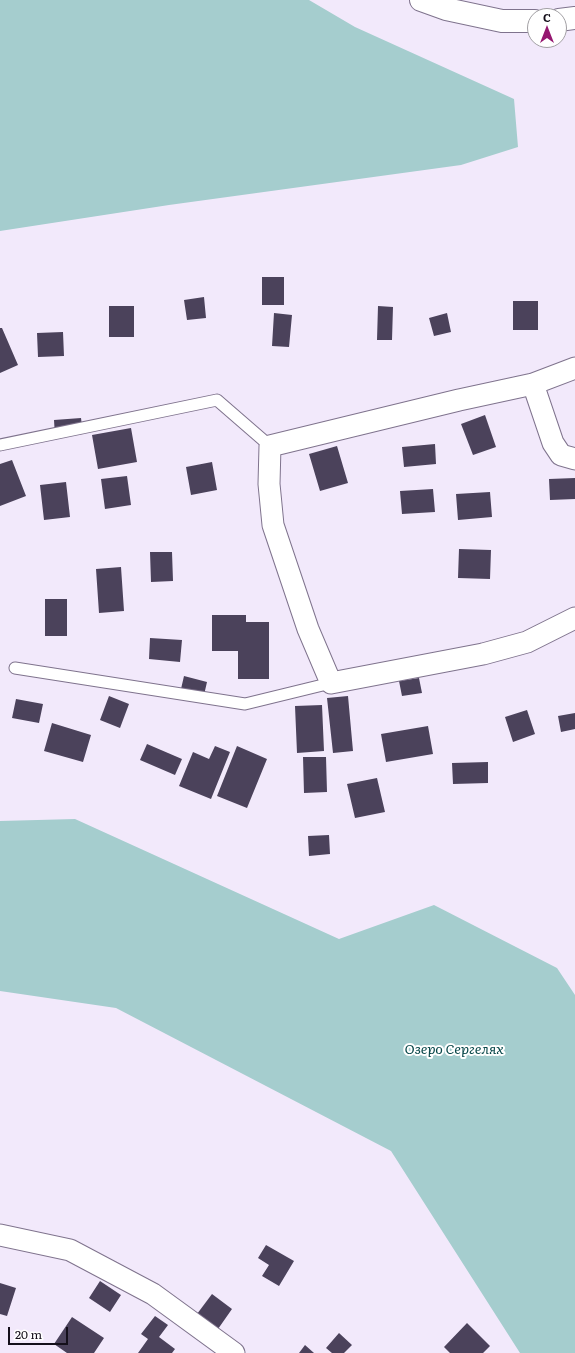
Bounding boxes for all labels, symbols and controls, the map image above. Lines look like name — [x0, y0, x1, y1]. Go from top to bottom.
north arrow — [527, 8, 567, 48]
text: С — [543, 9, 551, 25]
water label: Озеро Сергелях — [404, 1042, 504, 1058]
scale bar — [10, 1319, 70, 1345]
text: 20 m — [15, 1325, 42, 1343]

